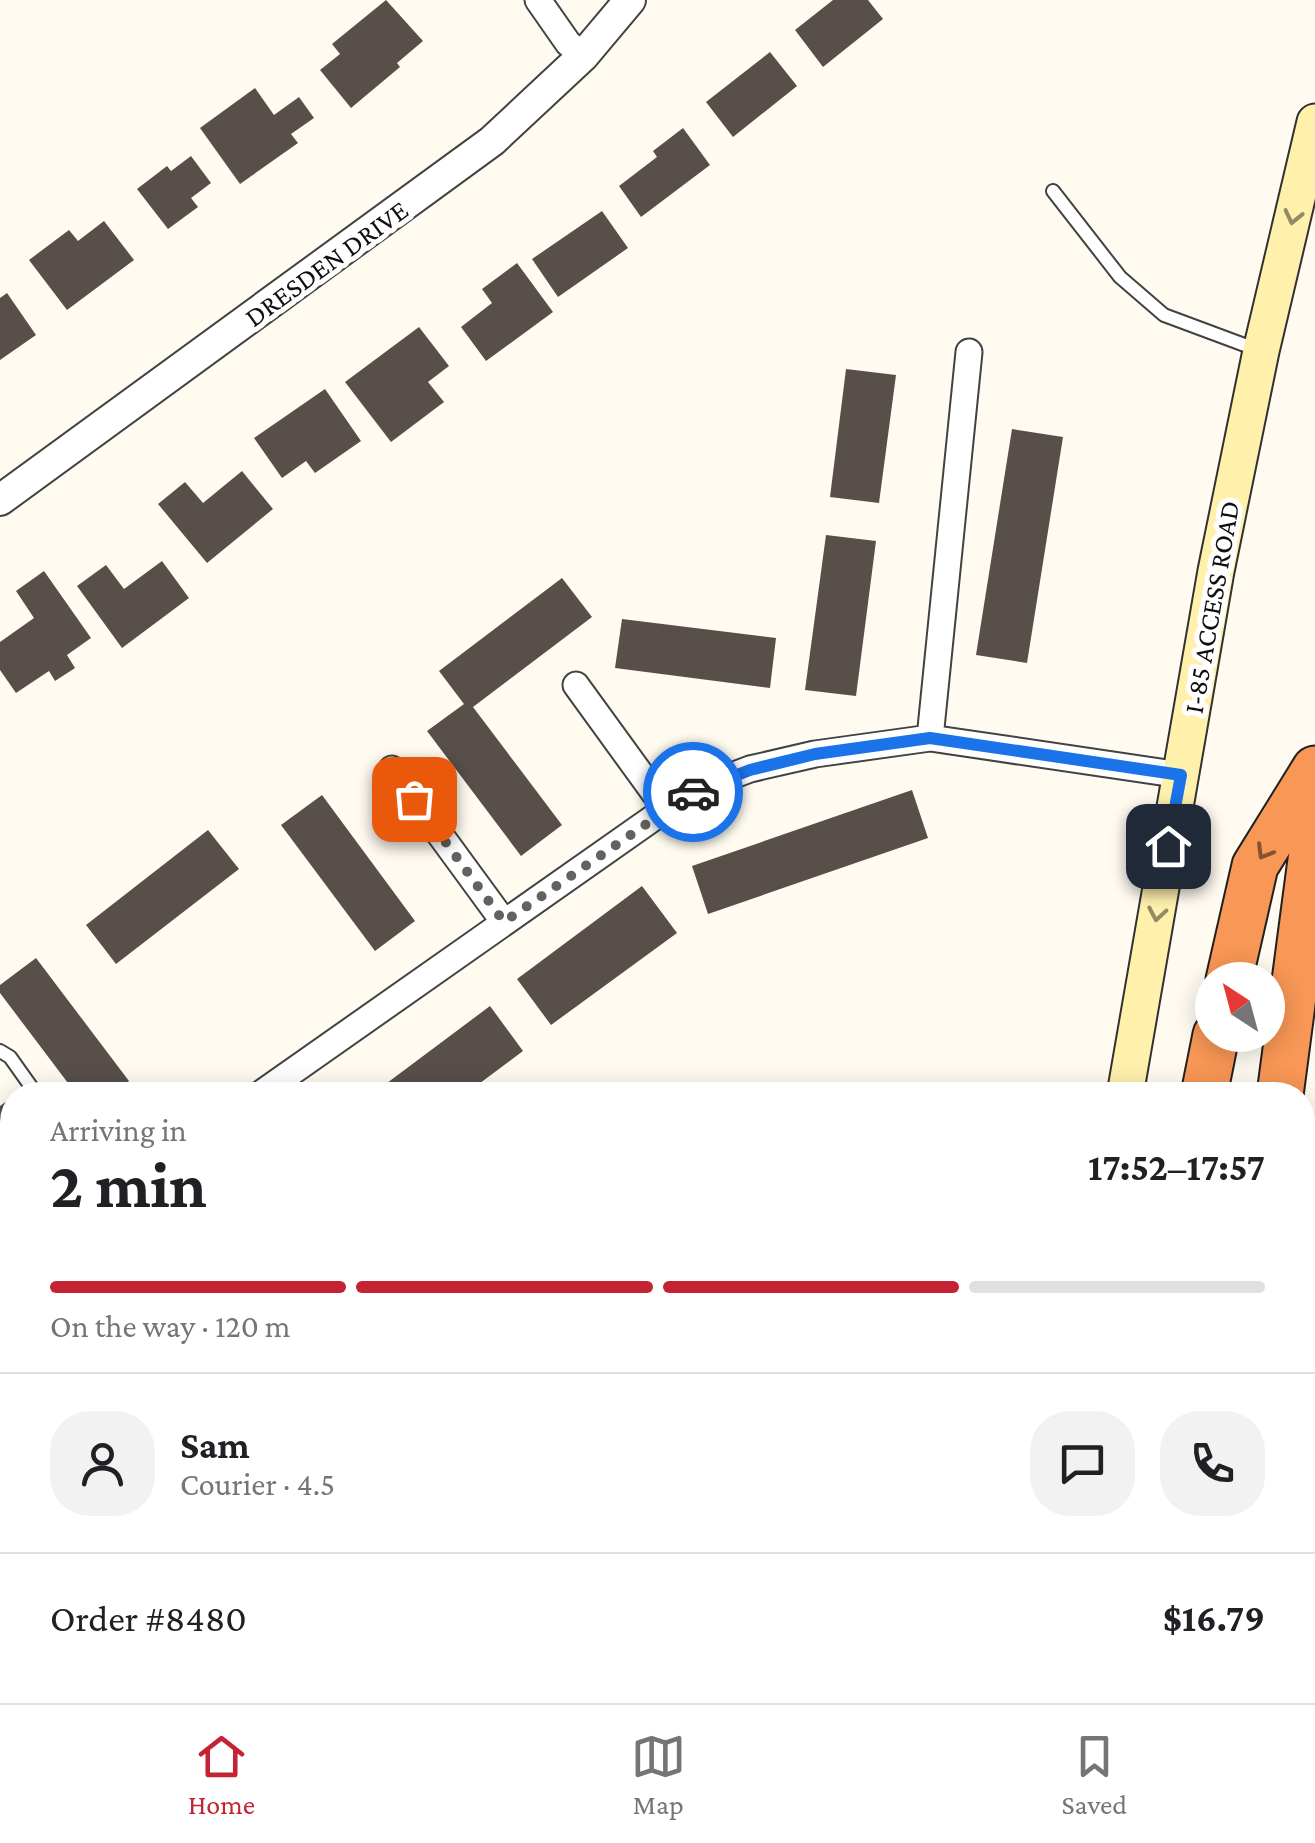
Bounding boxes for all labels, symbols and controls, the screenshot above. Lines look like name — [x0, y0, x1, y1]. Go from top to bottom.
street label: DRESDEN DRIVE — [239, 194, 414, 333]
one-way arrow — [1284, 208, 1305, 225]
street label: I-85 ACCESS ROAD — [1178, 498, 1245, 716]
courier — [643, 742, 743, 842]
pin — [372, 757, 457, 842]
icon: car — [666, 765, 721, 820]
icon: bag — [387, 772, 442, 827]
pin — [1126, 804, 1211, 889]
icon: home — [1141, 819, 1196, 874]
one-way arrow — [1257, 841, 1276, 859]
one-way arrow — [1147, 906, 1168, 922]
north arrow — [1195, 962, 1285, 1052]
map controls — [1195, 962, 1285, 1052]
text: Arriving in — [50, 1112, 187, 1148]
text: 17:52–17:57 — [1088, 1146, 1265, 1188]
text: 2 min — [50, 1149, 207, 1221]
text: On the way · 120 m — [50, 1308, 291, 1344]
button: person — [50, 1411, 155, 1516]
button: chat — [1030, 1411, 1135, 1516]
button: phone — [1160, 1411, 1265, 1516]
text: Sam — [180, 1424, 250, 1466]
text: Courier · 4.5 — [180, 1466, 335, 1502]
text: Order #8480 — [50, 1597, 247, 1639]
text: $16.79 — [1163, 1597, 1265, 1639]
tab: Home — [188, 1729, 255, 1820]
tab: Map — [631, 1729, 686, 1820]
tab: Saved — [1061, 1729, 1127, 1820]

